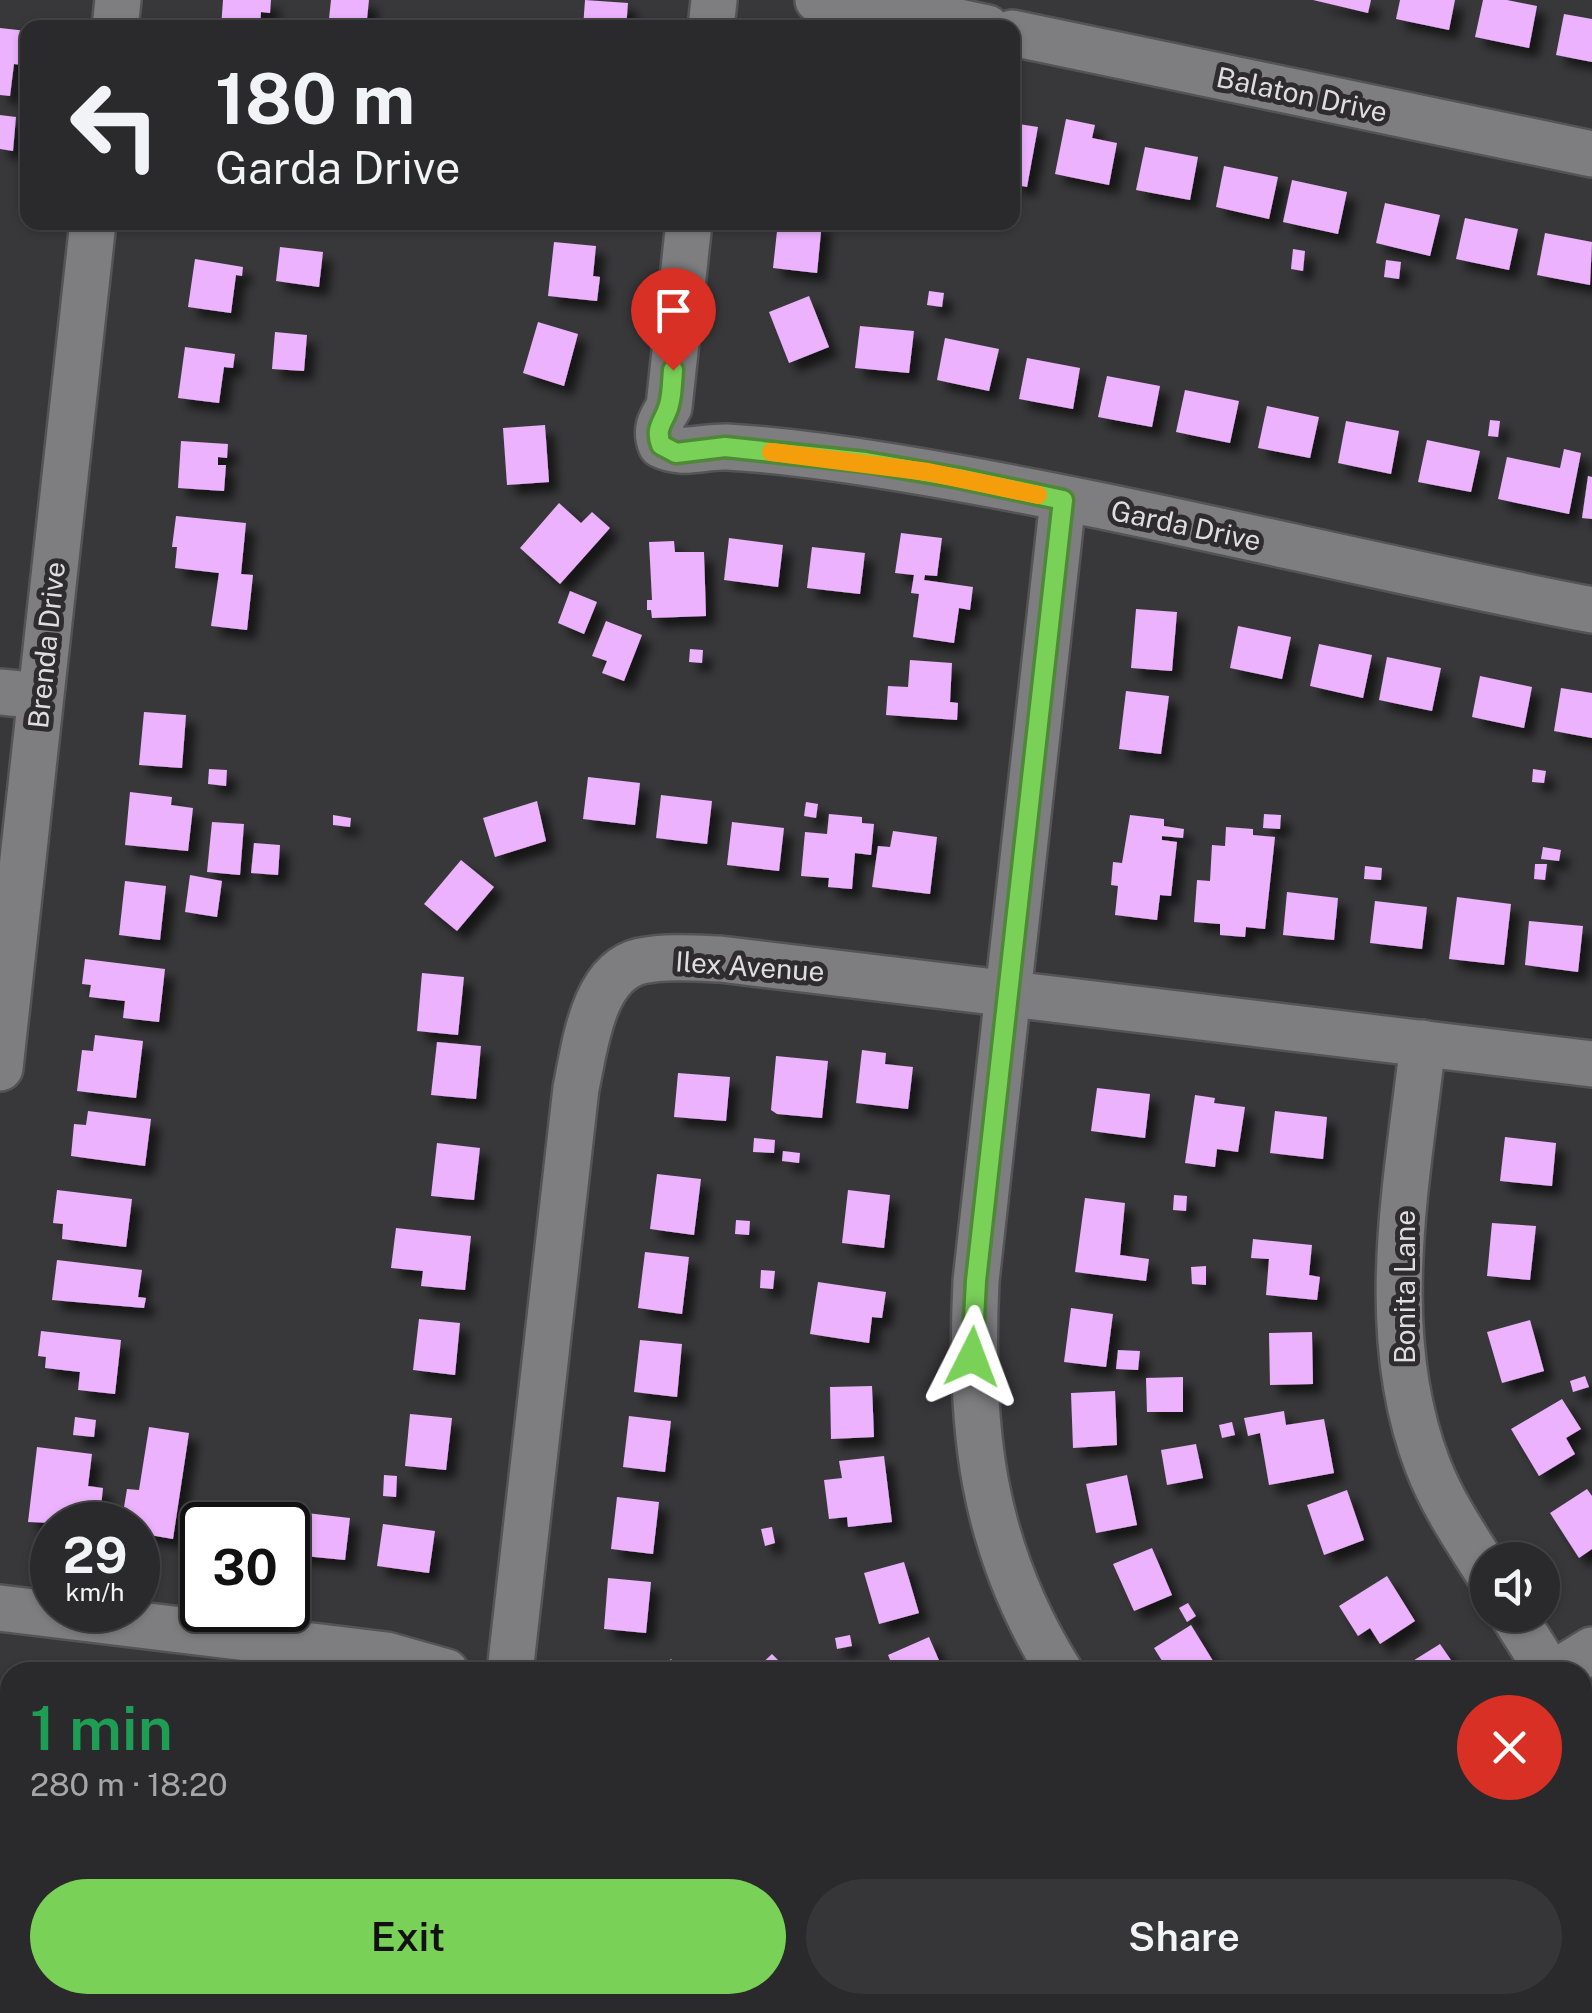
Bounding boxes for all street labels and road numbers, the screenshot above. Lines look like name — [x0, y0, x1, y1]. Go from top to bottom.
street label: Balaton Drive — [1214, 60, 1390, 128]
street label: Garda Drive — [1108, 493, 1264, 557]
street label: Brenda Drive — [21, 560, 71, 730]
street label: Ilex Avenue — [674, 944, 826, 988]
street label: Bonita Lane — [1388, 1210, 1421, 1364]

